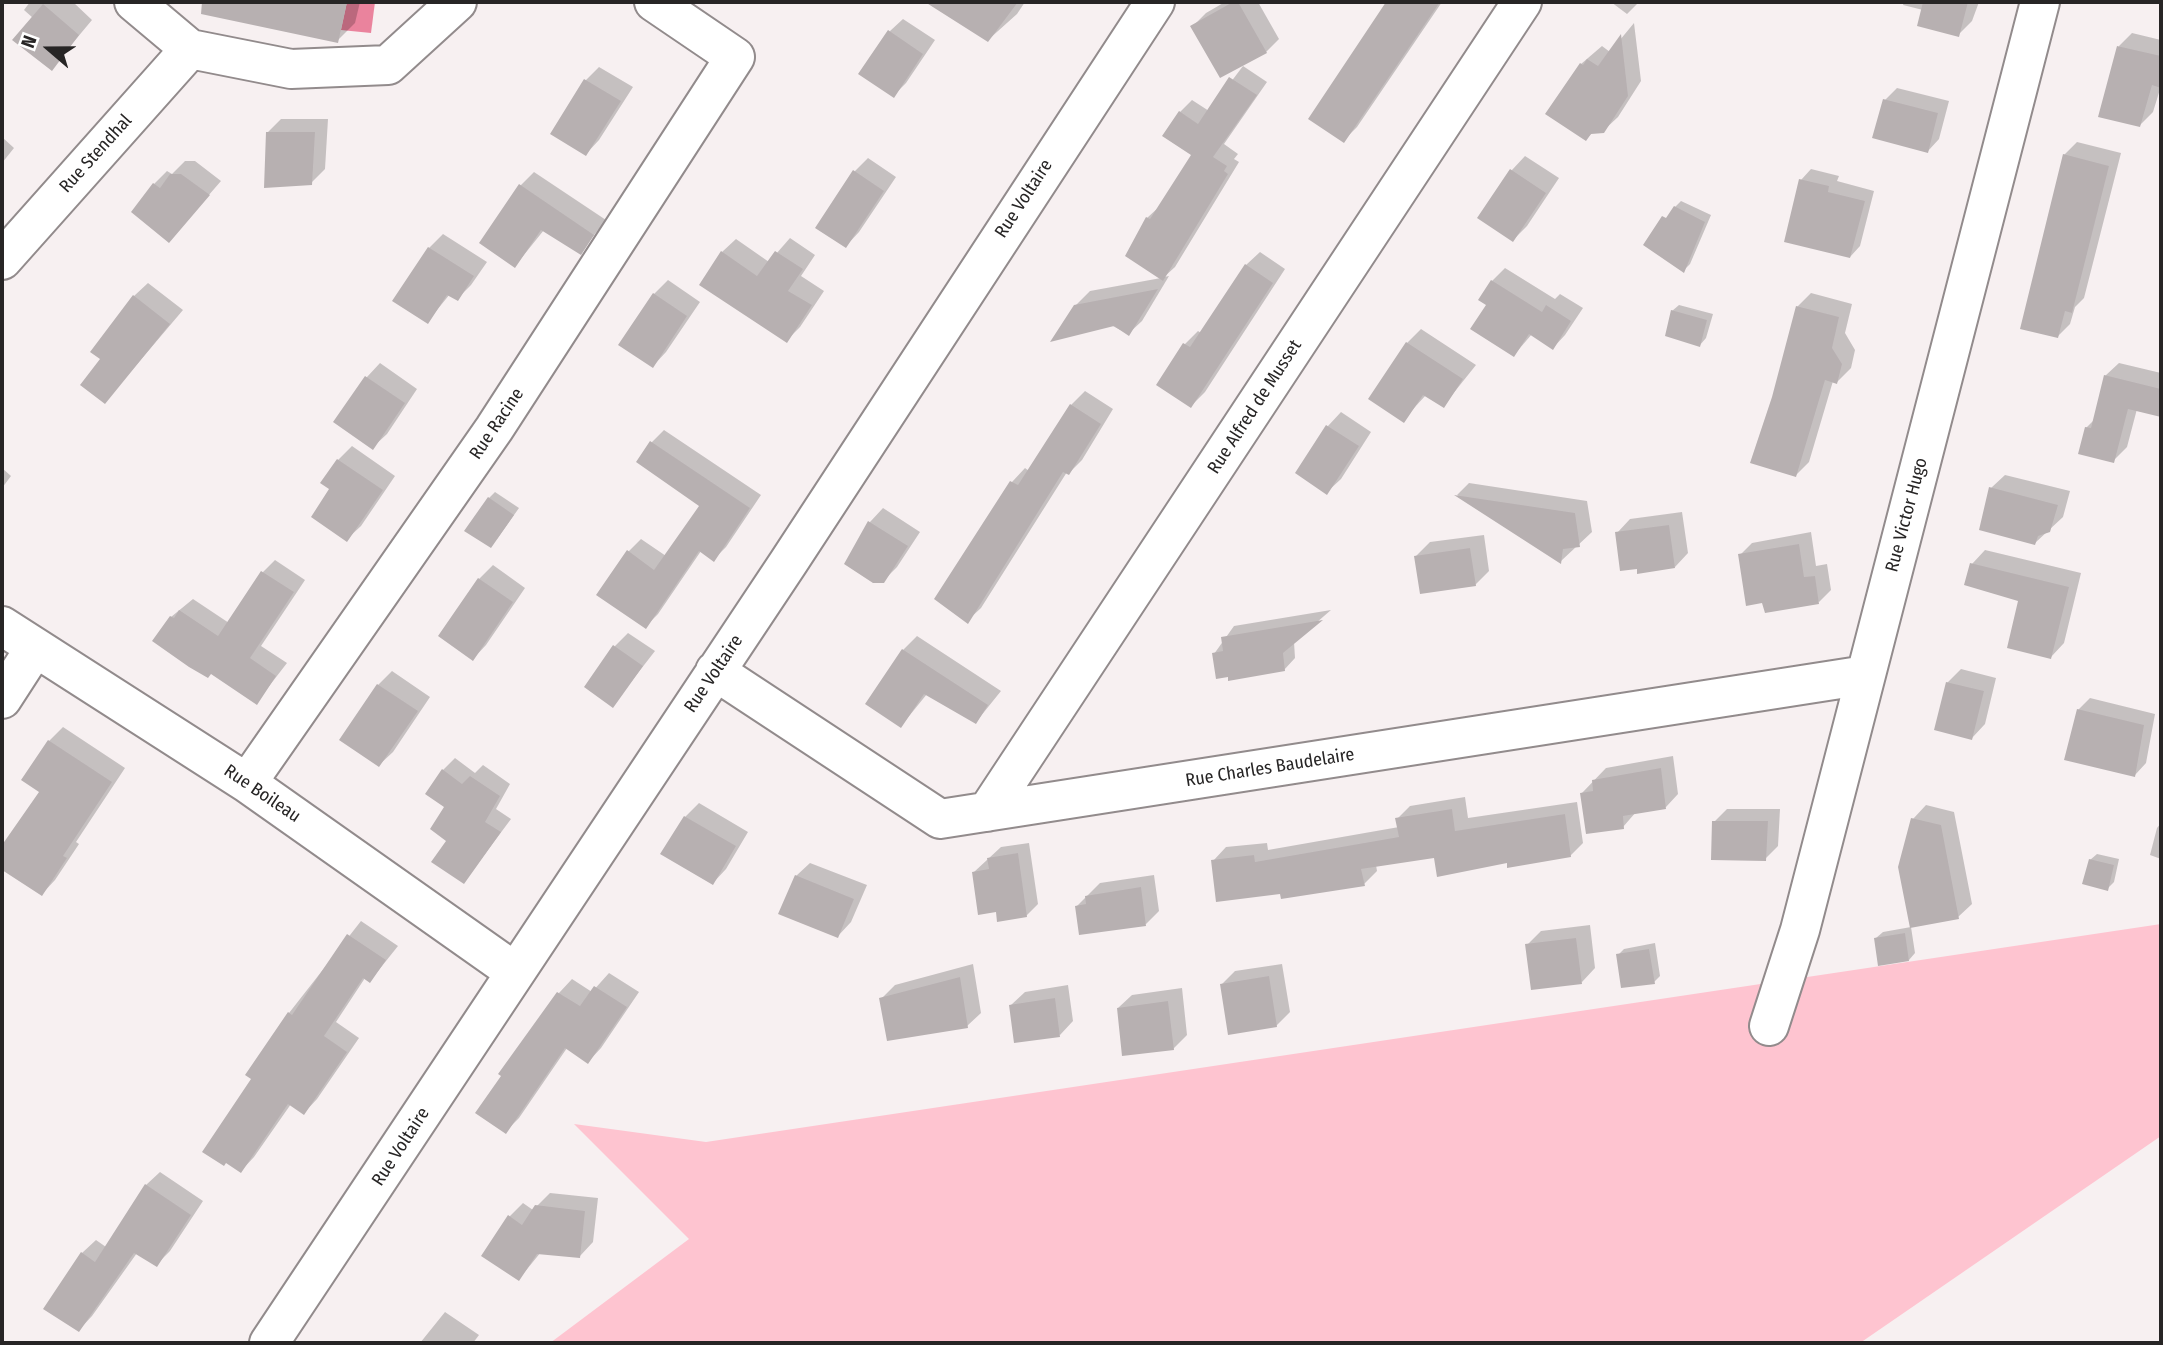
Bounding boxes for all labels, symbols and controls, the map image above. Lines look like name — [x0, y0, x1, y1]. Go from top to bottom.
north arrow — [14, 14, 84, 84]
text: N — [16, 32, 42, 51]
street label: Rue Stendhal — [55, 110, 137, 198]
street label: Rue Voltaire — [991, 156, 1057, 242]
street label: Rue Alfred de Musset — [1204, 336, 1306, 478]
street label: Rue Racine — [465, 384, 529, 464]
street label: Rue Victor Hugo — [1881, 456, 1933, 574]
street label: Rue Voltaire — [680, 631, 748, 717]
street label: Rue Charles Baudelaire — [1184, 744, 1356, 792]
street label: Rue Boileau — [220, 760, 304, 828]
street label: Rue Voltaire — [368, 1104, 434, 1190]

